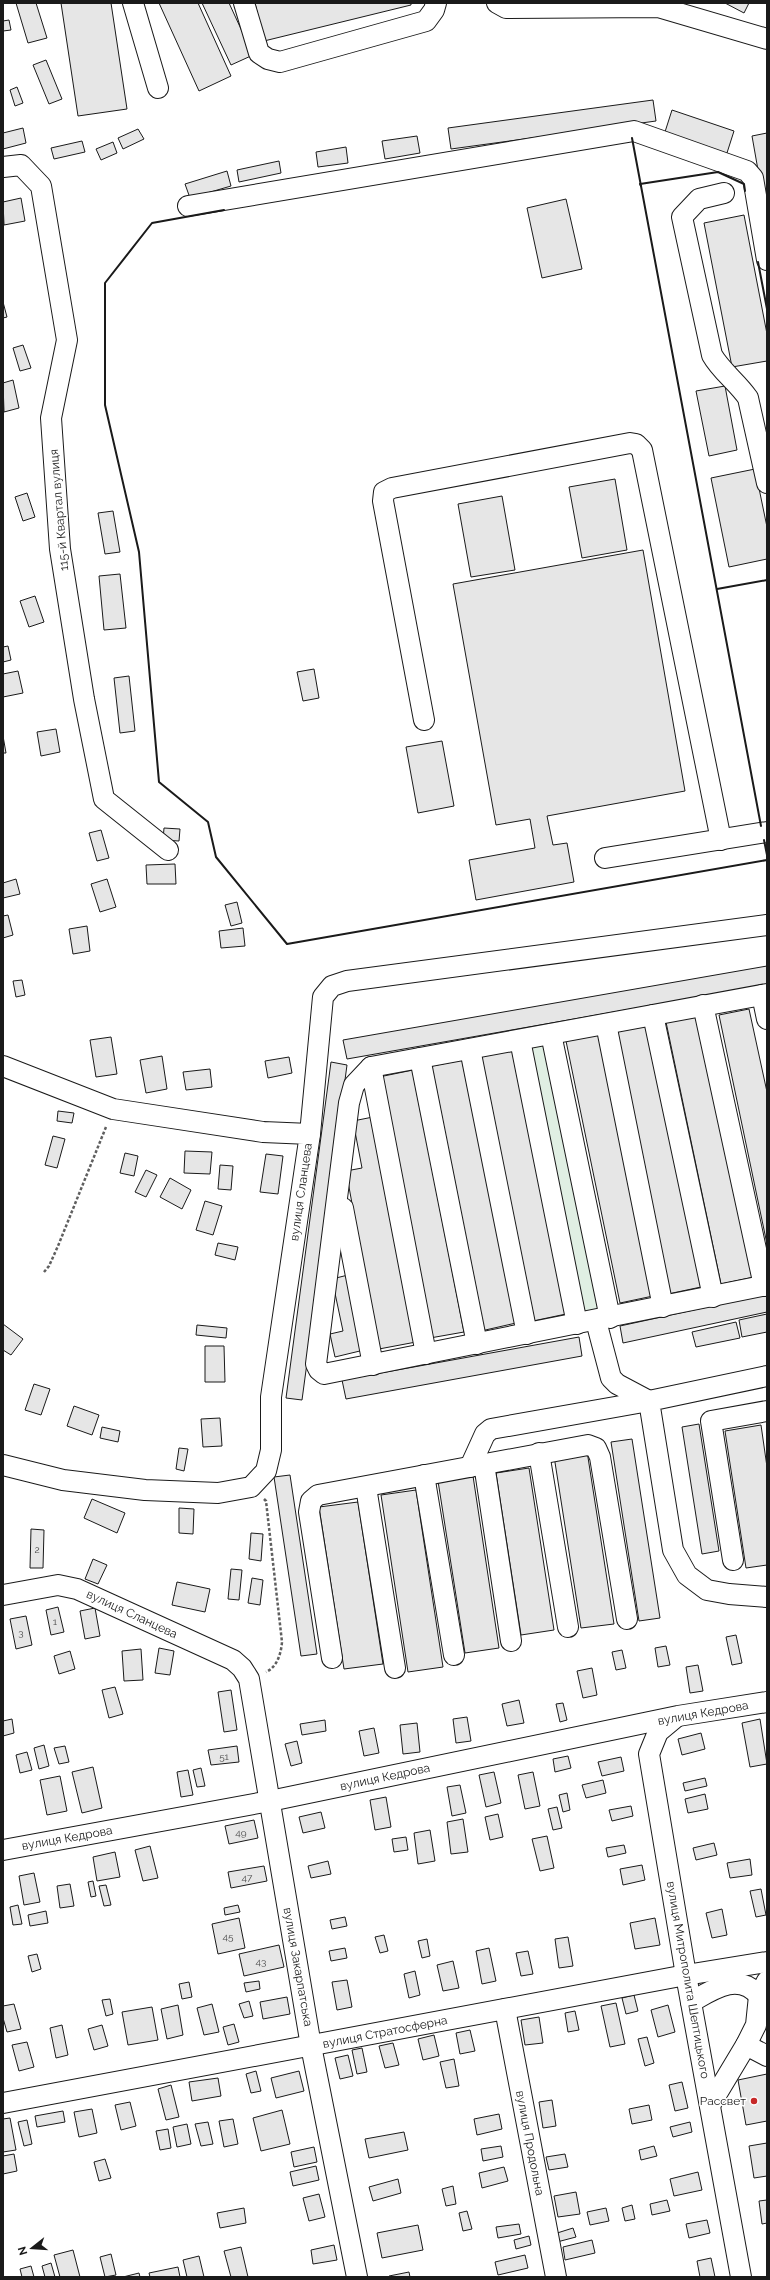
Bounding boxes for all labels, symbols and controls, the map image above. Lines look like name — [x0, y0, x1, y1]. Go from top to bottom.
street label: 115-й Квартал вулиця — [47, 449, 71, 571]
street label: вулиця Сланцева — [287, 1142, 315, 1242]
house number: 2 — [34, 1544, 40, 1555]
street label: вулиця Сланцева — [84, 1587, 180, 1641]
house number: 1 — [53, 1616, 58, 1627]
house number: 3 — [18, 1627, 24, 1638]
street label: вулиця Кедрова — [657, 1698, 749, 1728]
house number: 51 — [219, 1751, 230, 1762]
street label: вулиця Кедрова — [339, 1761, 431, 1793]
street label: вулиця Кедрова — [21, 1823, 113, 1853]
house number: 49 — [235, 1827, 247, 1838]
house number: 47 — [242, 1872, 253, 1883]
street label: вулиця Митрополита Шептицького — [664, 1880, 712, 2080]
street label: вулиця Закарпатська — [281, 1906, 315, 2028]
house number: 45 — [223, 1931, 234, 1942]
house number: 43 — [256, 1956, 266, 1967]
street label: вулиця Стратосферна — [321, 2013, 449, 2051]
street label: вулиця Продольна — [513, 2089, 547, 2197]
place label: Рассвет — [700, 2094, 746, 2108]
marker: Рассвет — [749, 2096, 759, 2106]
north arrow — [12, 2228, 52, 2268]
text: N — [15, 2245, 30, 2257]

